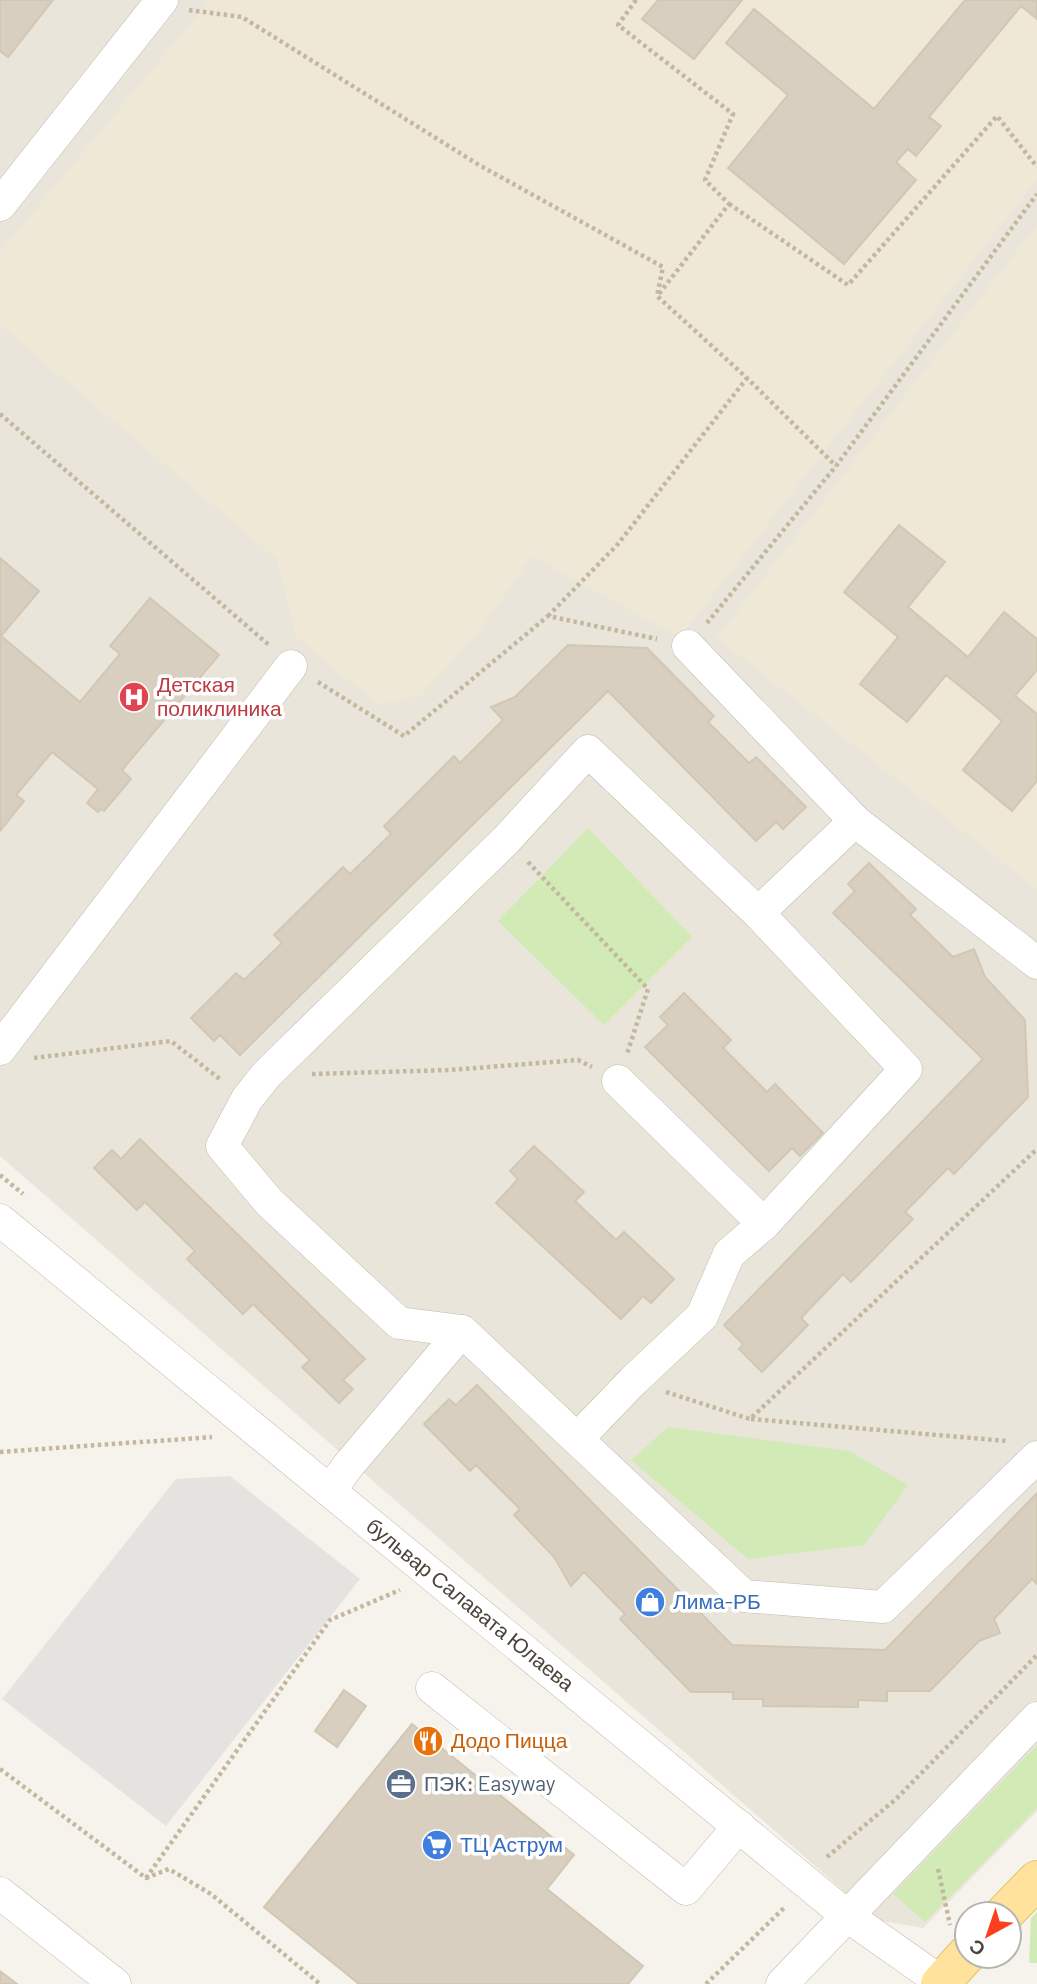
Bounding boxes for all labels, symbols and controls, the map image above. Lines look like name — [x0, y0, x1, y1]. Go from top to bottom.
place label: Детская поликлиника — [157, 671, 282, 720]
hospital icon: Детская поликлиника — [117, 680, 151, 714]
street label: бульвар Салавата Юлаева — [362, 1512, 580, 1696]
shop icon: Лима-РБ — [633, 1585, 667, 1619]
place label: Лима-РБ — [673, 1588, 761, 1613]
restaurant icon: Додо Пицца — [411, 1724, 445, 1758]
place label: Додо Пицца — [451, 1727, 568, 1752]
office icon: ПЭК: Easyway — [384, 1767, 418, 1801]
place label: ПЭК: Easyway — [424, 1770, 556, 1795]
supermarket icon: ТЦ Аструм — [420, 1828, 454, 1862]
place label: ТЦ Аструм — [460, 1831, 563, 1856]
north arrow — [953, 1900, 1023, 1970]
text: С — [964, 1935, 989, 1962]

